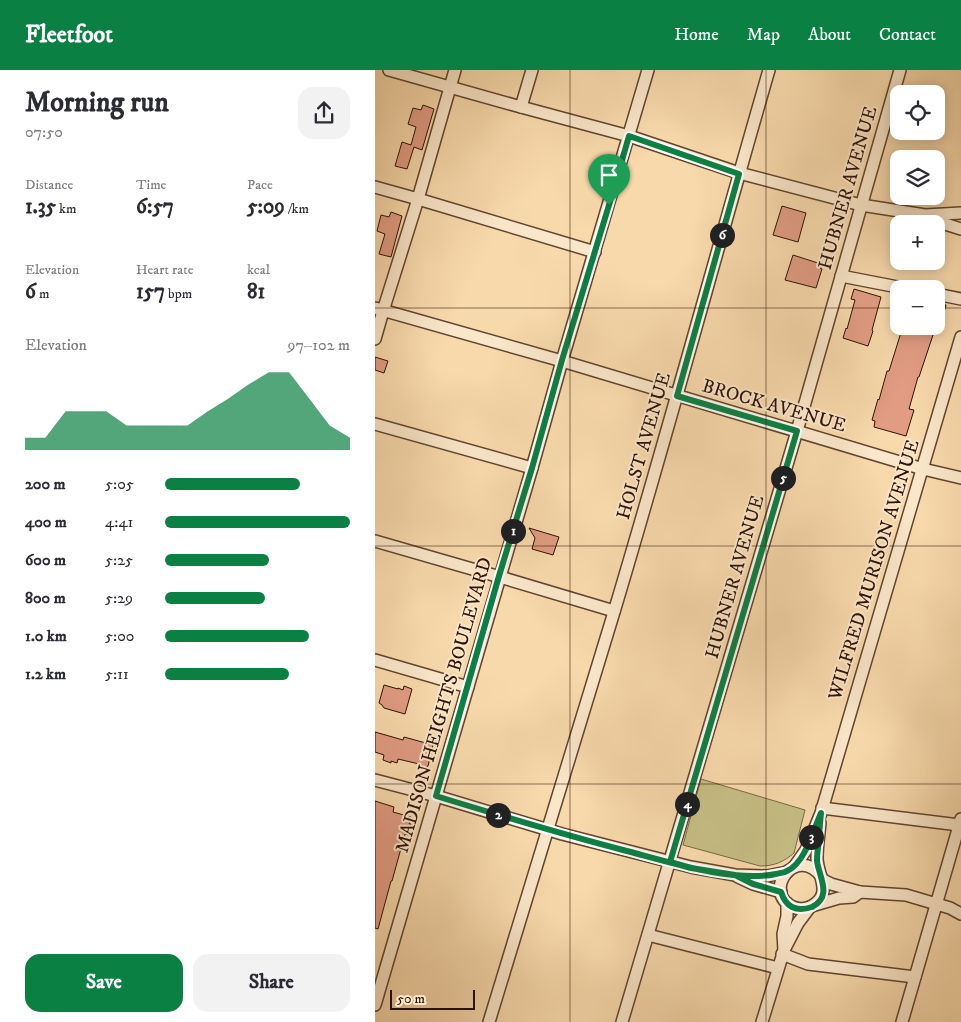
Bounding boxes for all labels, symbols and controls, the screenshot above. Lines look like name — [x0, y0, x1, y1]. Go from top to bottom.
text: Fleetfoot — [25, 20, 113, 50]
text: Home — [674, 24, 719, 46]
text: Map — [747, 24, 780, 46]
text: About — [808, 24, 851, 46]
text: Contact — [879, 24, 936, 46]
text: Morning run — [25, 85, 169, 120]
map controls — [890, 85, 945, 335]
button: locate — [890, 85, 945, 140]
button: share — [298, 87, 350, 139]
street label: HUBNER AVENUE — [814, 104, 882, 272]
text: 07:50 — [25, 122, 63, 142]
button: layers — [890, 150, 945, 205]
pin — [588, 154, 630, 205]
icon: arrive — [595, 161, 623, 189]
text: Distance — [25, 176, 73, 194]
text: Time — [136, 176, 166, 194]
text: Pace — [247, 176, 273, 194]
text: 1.35 — [25, 194, 56, 220]
text: 6:57 — [136, 194, 174, 220]
text: 5:09 — [247, 194, 285, 220]
text: km — [56, 200, 76, 218]
text: /km — [285, 200, 309, 218]
button: + — [890, 215, 945, 270]
pin: 6 — [709, 222, 735, 248]
text: 6 — [719, 226, 726, 244]
text: Elevation — [25, 261, 79, 279]
text: Heart rate — [136, 261, 193, 279]
text: kcal — [247, 261, 270, 279]
text: 6 — [25, 279, 36, 305]
text: 157 — [136, 279, 165, 305]
text: 81 — [247, 279, 265, 305]
button: − — [890, 280, 945, 335]
text: m — [36, 285, 49, 303]
text: bpm — [165, 285, 192, 303]
text: Elevation — [25, 335, 87, 355]
text: 97–102 m — [287, 335, 350, 355]
street label: HOLST AVENUE — [612, 370, 676, 522]
street label: BROCK AVENUE — [699, 374, 849, 438]
street label: WILFRED MURISON AVENUE — [823, 437, 925, 704]
pin: 5 — [771, 466, 795, 490]
text: 5 — [780, 469, 787, 487]
text: 200 m — [25, 474, 66, 494]
text: 5:05 — [105, 474, 134, 494]
street label: HUBNER AVENUE — [701, 493, 769, 661]
text: 400 m — [25, 512, 67, 532]
text: 4:41 — [105, 512, 133, 532]
pin: 1 — [501, 518, 525, 544]
text: 1 — [511, 522, 516, 540]
text: 600 m — [25, 550, 66, 570]
text: 5:25 — [105, 550, 133, 570]
street label: MADISON HEIGHTS BOULEVARD — [391, 555, 497, 855]
text: 800 m — [25, 588, 66, 608]
text: 5:29 — [105, 588, 133, 608]
text: 1.0 km — [25, 626, 67, 646]
text: 5:00 — [105, 626, 134, 646]
text: 1.2 km — [25, 664, 66, 684]
text: 5:11 — [105, 664, 129, 684]
pin: 4 — [675, 792, 699, 816]
text: 4 — [683, 795, 692, 813]
pin: 2 — [485, 802, 511, 828]
text: 2 — [495, 806, 502, 824]
pin: 3 — [799, 824, 823, 850]
text: 3 — [809, 828, 814, 846]
button: Save — [25, 954, 183, 1012]
button: Share — [193, 954, 350, 1012]
scale bar — [390, 987, 475, 1010]
text: 50 m — [397, 990, 425, 1008]

